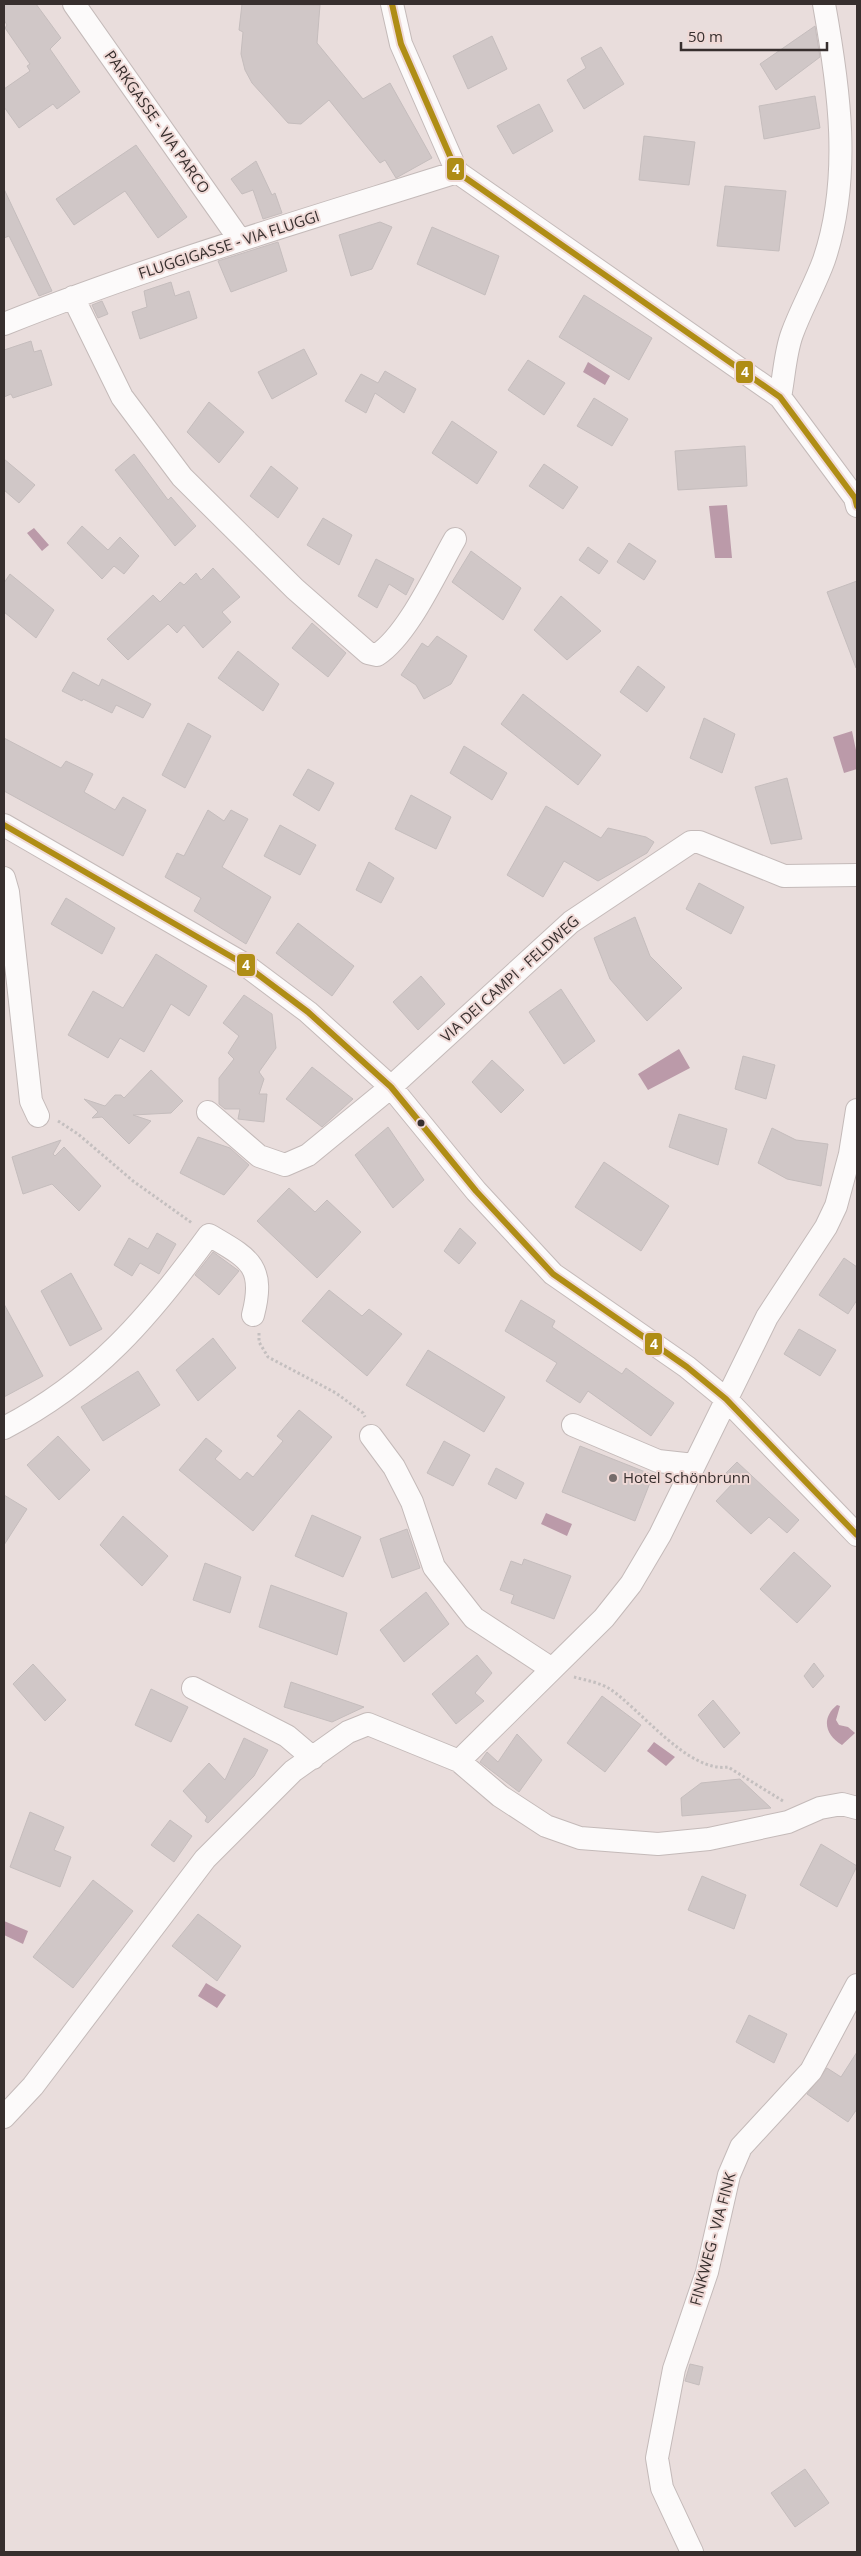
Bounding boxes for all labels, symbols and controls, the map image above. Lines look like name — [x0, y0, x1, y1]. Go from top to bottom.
scale bar — [681, 20, 827, 52]
text: 50 m — [688, 26, 723, 46]
street label: PARKGASSE - VIA PARCO — [101, 46, 215, 197]
line badge: 4 — [446, 157, 465, 181]
text: 4 — [452, 159, 460, 178]
street label: FLUGGIGASSE - VIA FLUGGI — [136, 205, 322, 283]
line badge: 4 — [735, 360, 754, 384]
text: 4 — [741, 362, 749, 381]
street label: VIA DEI CAMPI - FELDWEG — [436, 911, 583, 1046]
line badge: 4 — [236, 953, 256, 977]
text: 4 — [242, 955, 250, 974]
unlabelled marker — [416, 1118, 426, 1128]
line badge: 4 — [644, 1332, 663, 1356]
text: 4 — [650, 1334, 658, 1353]
place label: Hotel Schönbrunn — [623, 1467, 750, 1487]
marker: Hotel Schönbrunn — [607, 1472, 619, 1484]
street label: FINKWEG - VIA FINK — [685, 2169, 740, 2308]

